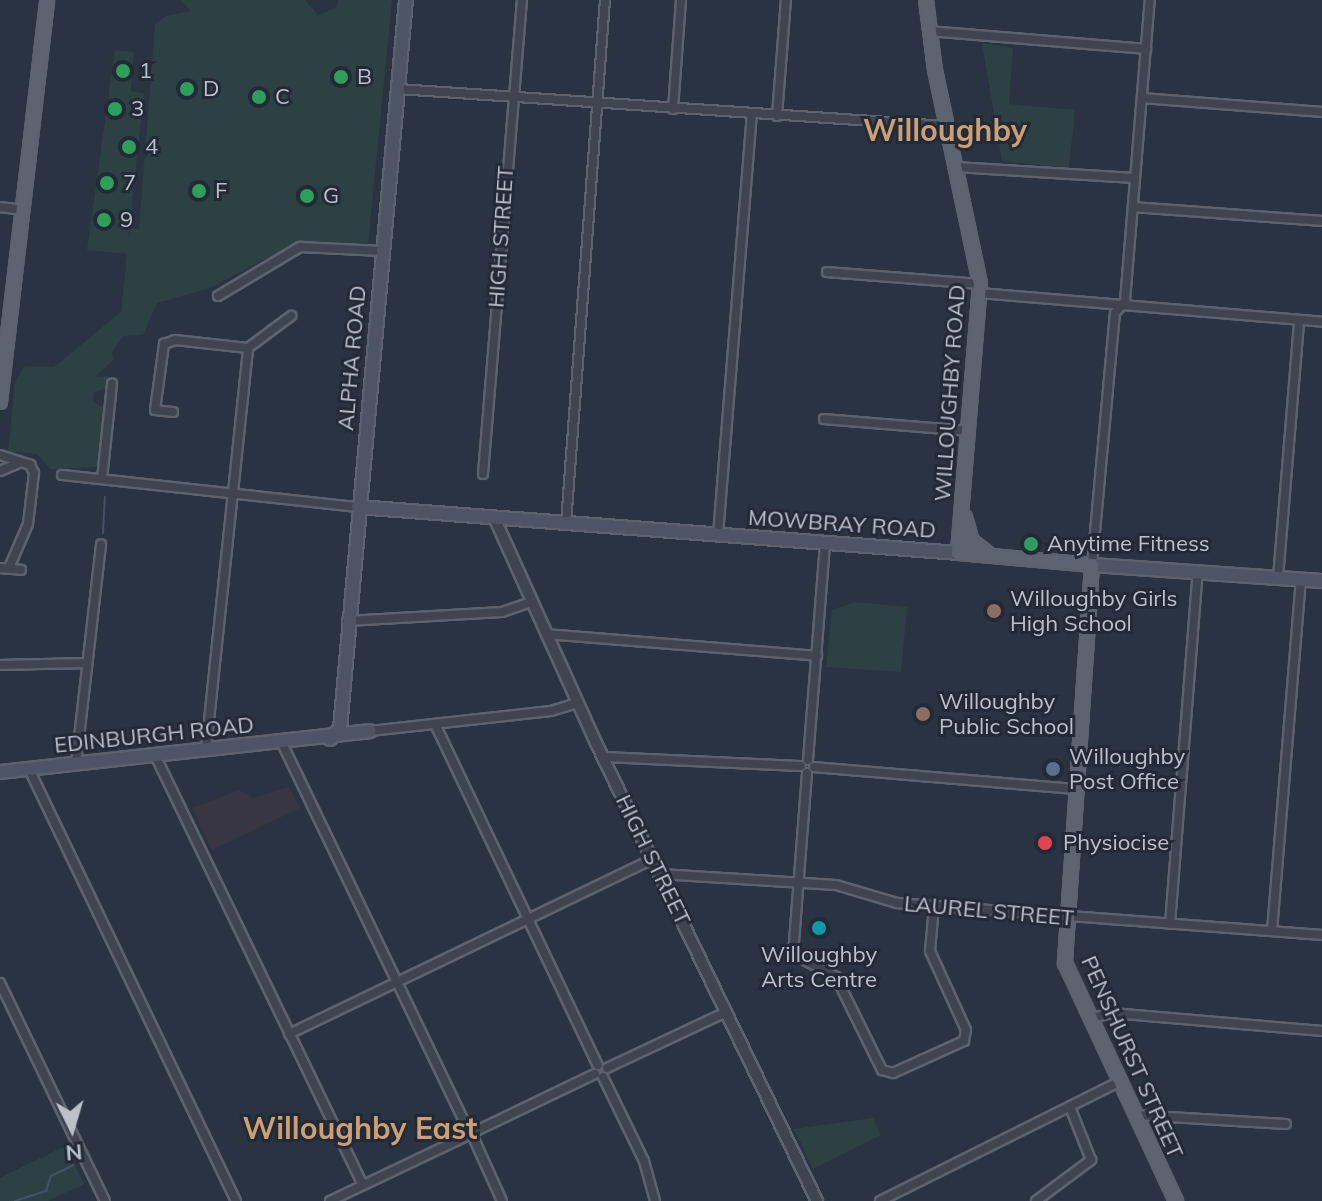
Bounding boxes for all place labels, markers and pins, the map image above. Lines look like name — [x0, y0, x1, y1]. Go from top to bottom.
place label: 1 — [139, 58, 152, 84]
marker: 1 — [114, 62, 132, 80]
place label: B — [357, 64, 372, 90]
marker: B — [332, 68, 350, 86]
place label: D — [203, 76, 219, 102]
marker: D — [178, 80, 196, 98]
place label: C — [275, 84, 290, 110]
marker: C — [250, 88, 268, 106]
place label: 3 — [131, 96, 144, 122]
marker: 3 — [106, 100, 124, 118]
place label: 4 — [145, 134, 158, 160]
marker: 4 — [120, 138, 138, 156]
place label: 7 — [123, 170, 136, 196]
marker: 7 — [98, 174, 116, 192]
place label: F — [215, 178, 227, 204]
marker: F — [190, 182, 208, 200]
place label: G — [323, 183, 339, 209]
marker: G — [298, 187, 316, 205]
place label: 9 — [120, 207, 133, 233]
marker: 9 — [95, 211, 113, 229]
place label: Anytime Fitness — [1047, 531, 1210, 557]
marker: Anytime Fitness — [1022, 535, 1040, 553]
place label: Willoughby Girls High School — [1010, 585, 1178, 636]
marker: Willoughby Girls High School — [985, 602, 1003, 620]
place label: Willoughby Public School — [939, 688, 1074, 740]
marker: Willoughby Public School — [914, 705, 932, 723]
place label: Willoughby Post Office — [1069, 743, 1185, 794]
marker: Willoughby Post Office — [1044, 760, 1062, 778]
place label: Physiocise — [1063, 830, 1169, 856]
marker: Physiocise — [1034, 832, 1056, 854]
marker: Willoughby Arts Centre — [810, 919, 828, 937]
place label: Willoughby Arts Centre — [761, 941, 877, 992]

